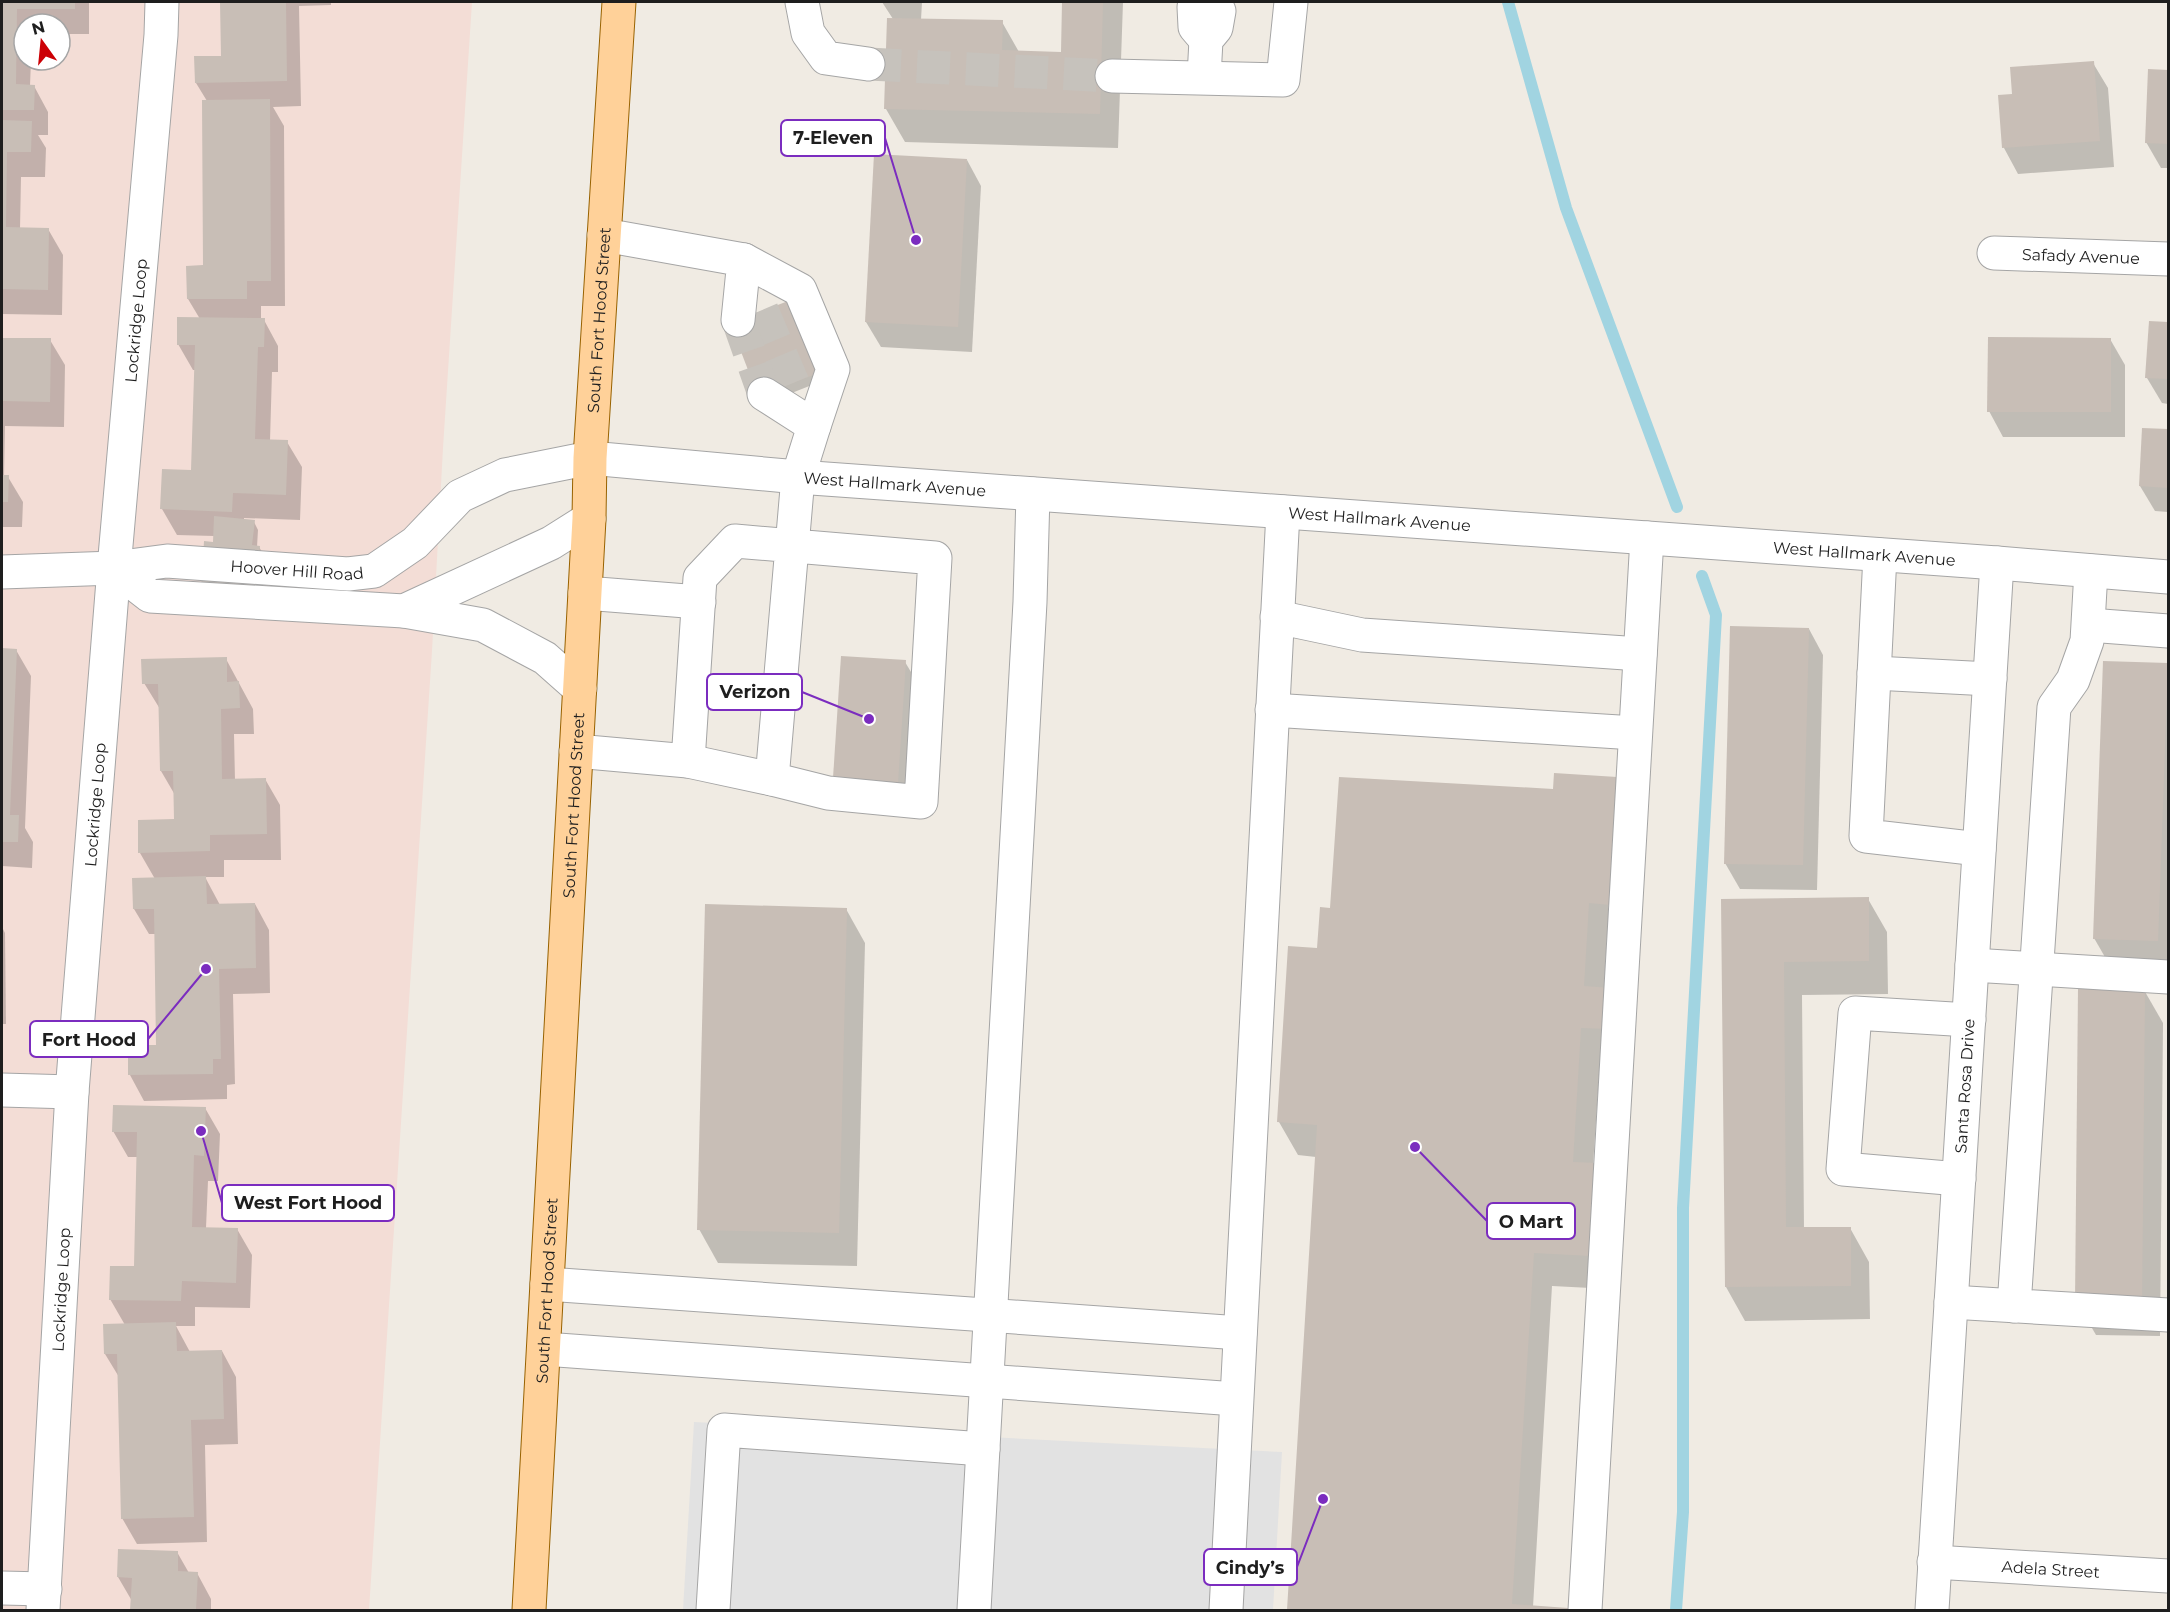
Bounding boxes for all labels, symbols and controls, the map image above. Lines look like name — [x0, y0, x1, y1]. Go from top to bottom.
north arrow — [12, 12, 72, 72]
text: N — [30, 17, 47, 39]
callout: 7-Eleven — [781, 120, 885, 156]
text: 7-Eleven — [793, 127, 873, 149]
street label: South Fort Hood Street — [583, 226, 614, 413]
street label: Safady Avenue — [2022, 244, 2140, 268]
street label: Lockridge Loop — [121, 258, 151, 383]
street label: West Hallmark Avenue — [803, 468, 987, 500]
street label: West Hallmark Avenue — [1287, 503, 1471, 535]
street label: West Hallmark Avenue — [1772, 537, 1956, 569]
street label: Hoover Hill Road — [230, 556, 365, 584]
callout: Verizon — [707, 674, 802, 710]
text: Verizon — [719, 681, 790, 703]
street label: South Fort Hood Street — [559, 711, 588, 899]
street label: Lockridge Loop — [81, 742, 109, 867]
street label: Santa Rosa Drive — [1951, 1018, 1978, 1154]
callout: Fort Hood — [30, 1021, 148, 1057]
text: Fort Hood — [42, 1029, 136, 1051]
callout: West Fort Hood — [222, 1185, 394, 1221]
text: West Fort Hood — [234, 1192, 382, 1214]
street label: South Fort Hood Street — [532, 1197, 561, 1384]
callout: O Mart — [1487, 1203, 1575, 1239]
text: O Mart — [1499, 1211, 1563, 1233]
street label: Lockridge Loop — [48, 1227, 74, 1352]
callout: Cindy’s — [1204, 1549, 1297, 1585]
text: Cindy’s — [1216, 1557, 1285, 1579]
street label: Adela Street — [2001, 1557, 2101, 1581]

